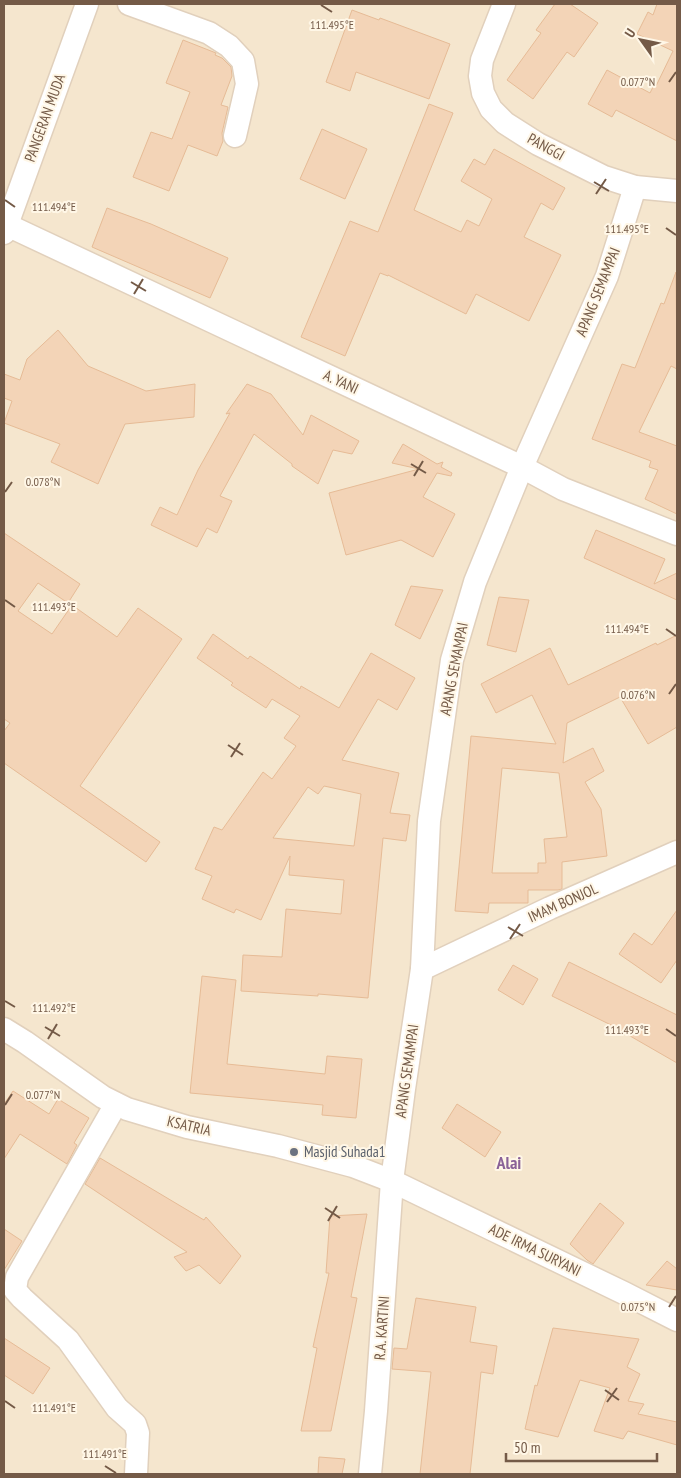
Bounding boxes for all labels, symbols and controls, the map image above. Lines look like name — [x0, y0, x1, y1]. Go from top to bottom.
north arrow — [616, 15, 666, 65]
text: 111.495°E — [310, 17, 354, 32]
text: U — [621, 25, 640, 41]
street label: PANGERAN MUDA — [20, 70, 70, 164]
text: 0.077°N — [621, 74, 655, 89]
street label: PANGGI — [524, 129, 568, 164]
text: 111.494°E — [32, 199, 76, 214]
text: 111.495°E — [605, 221, 649, 236]
street label: APANG SEMAMPAI — [571, 244, 624, 339]
street label: A. YANI — [321, 365, 362, 398]
text: 0.078°N — [26, 474, 60, 489]
text: 111.493°E — [32, 599, 76, 614]
street label: APANG SEMAMPAI — [435, 621, 472, 717]
text: 111.494°E — [605, 621, 649, 636]
text: 0.076°N — [621, 687, 655, 702]
street label: IMAM BONJOL — [525, 878, 601, 926]
text: 111.492°E — [32, 1000, 76, 1015]
text: 111.493°E — [605, 1022, 649, 1037]
street label: APANG SEMAMPAI — [391, 1023, 422, 1119]
text: 0.077°N — [26, 1087, 60, 1102]
street label: KSATRIA — [165, 1111, 214, 1140]
place label: Masjid Suhada1 — [304, 1142, 386, 1161]
marker: Masjid Suhada1 — [288, 1146, 300, 1158]
district label: Alai — [496, 1151, 521, 1174]
street label: ADE IRMA SURYANI — [486, 1219, 584, 1280]
street label: R.A. KARTINI — [370, 1295, 393, 1361]
text: 0.075°N — [621, 1299, 655, 1314]
text: 111.491°E — [32, 1400, 76, 1415]
scale bar — [506, 1430, 657, 1462]
text: 50 m — [514, 1438, 540, 1457]
text: 111.491°E — [83, 1446, 127, 1461]

